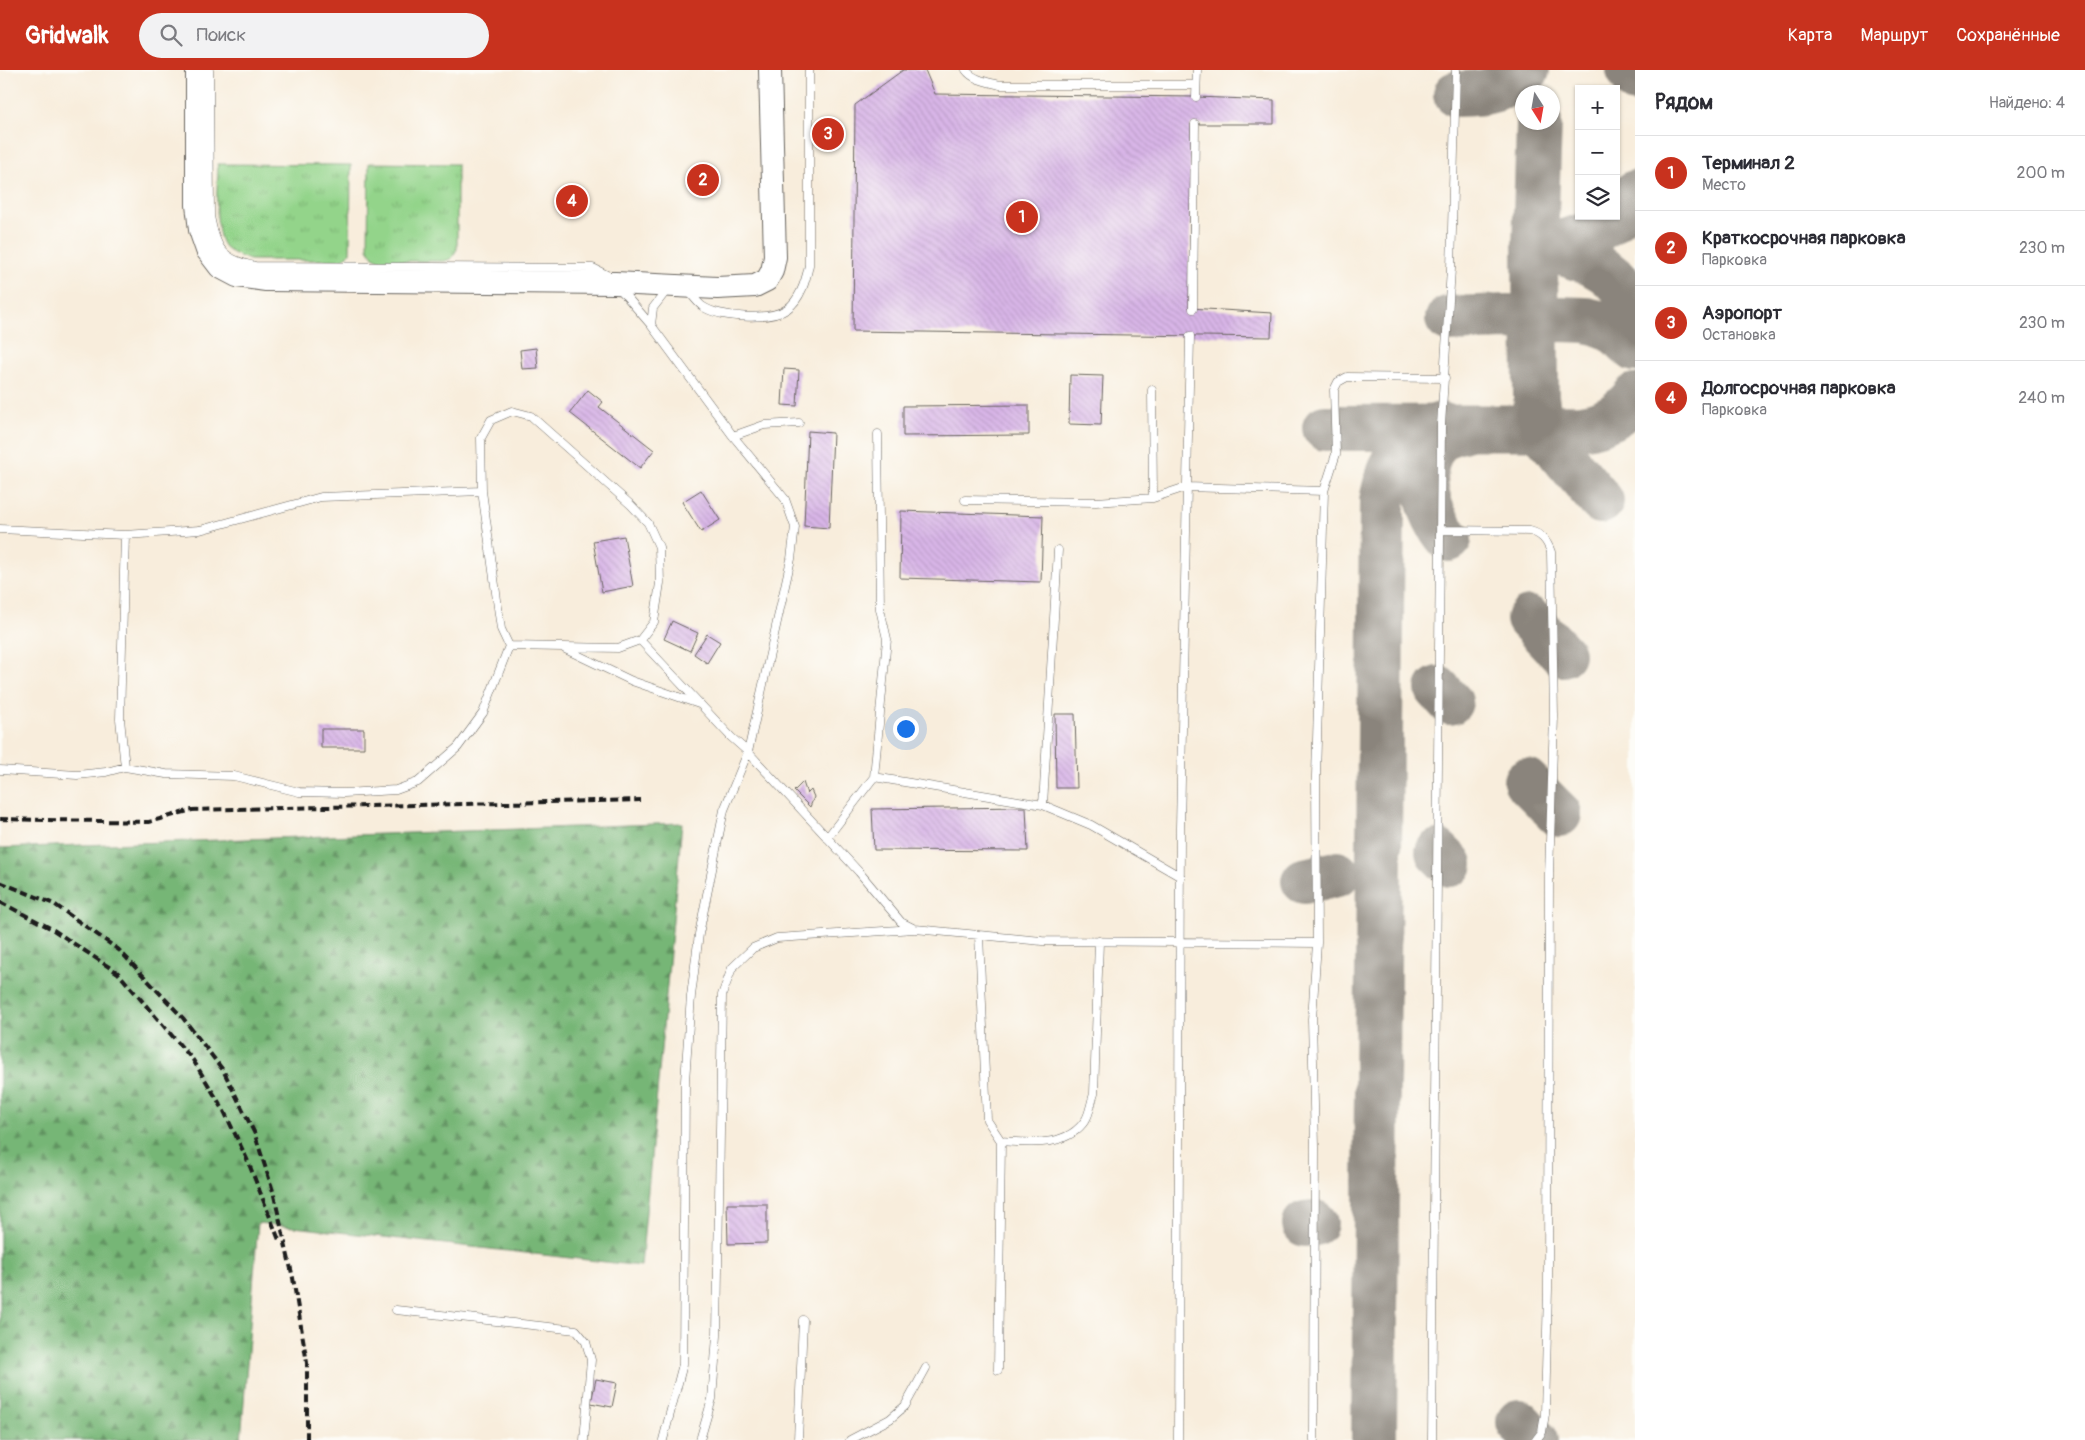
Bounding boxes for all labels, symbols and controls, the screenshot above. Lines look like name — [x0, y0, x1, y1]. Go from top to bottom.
search box — [139, 13, 489, 58]
text: Gridwalk — [25, 21, 109, 50]
icon: search — [157, 21, 185, 49]
text: Поиск — [197, 23, 246, 47]
text: Карта — [1788, 24, 1832, 47]
text: Маршрут — [1860, 24, 1928, 47]
text: Сохранённые — [1956, 24, 2060, 47]
north arrow — [1515, 85, 1560, 130]
map controls — [1575, 85, 1620, 220]
button: + — [1575, 85, 1620, 130]
text: Рядом — [1655, 89, 1713, 116]
text: Найдено: 4 — [1989, 93, 2065, 113]
pin: 3 — [812, 115, 844, 153]
button: − — [1575, 130, 1620, 175]
text: Терминал 2 — [1702, 151, 1795, 175]
pin: 2 — [687, 161, 719, 199]
text: 1 — [1668, 163, 1674, 183]
text: 200 m — [2017, 163, 2065, 183]
button: layers — [1575, 175, 1620, 220]
text: Место — [1702, 175, 1746, 195]
pin: 4 — [556, 182, 588, 220]
pin: 1 — [1006, 198, 1038, 236]
text: Краткосрочная парковка — [1702, 226, 1906, 250]
text: 2 — [1667, 238, 1675, 258]
text: 230 m — [2019, 238, 2065, 258]
text: Парковка — [1702, 250, 1767, 270]
text: Аэропорт — [1702, 301, 1782, 325]
text: 3 — [1667, 313, 1675, 333]
text: 230 m — [2019, 313, 2065, 333]
text: Остановка — [1702, 325, 1776, 345]
text: Долгосрочная парковка — [1702, 376, 1896, 400]
text: 4 — [1666, 388, 1676, 408]
text: 240 m — [2018, 388, 2065, 408]
text: Парковка — [1702, 400, 1767, 420]
your location — [893, 716, 919, 742]

